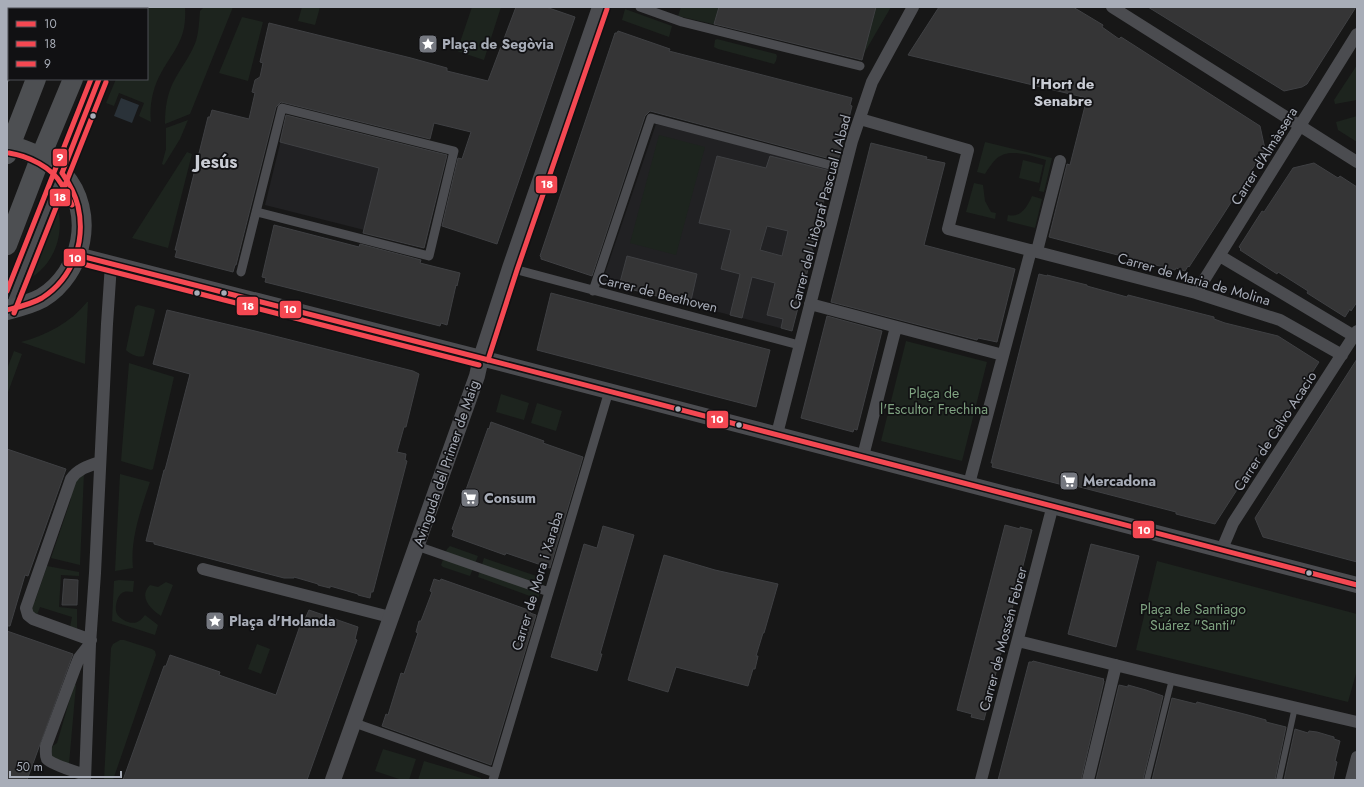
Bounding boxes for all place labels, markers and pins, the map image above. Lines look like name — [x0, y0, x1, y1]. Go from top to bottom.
place icon: Plaça de Segòvia — [417, 33, 439, 55]
place label: Plaça de Segòvia — [442, 34, 554, 54]
unlabelled marker — [88, 111, 98, 121]
unlabelled marker — [192, 288, 202, 298]
unlabelled marker — [219, 288, 229, 298]
unlabelled marker — [673, 404, 683, 414]
unlabelled marker — [734, 420, 744, 430]
supermarket icon: Mercadona — [1058, 470, 1080, 492]
place label: Mercadona — [1083, 471, 1156, 491]
supermarket icon: Consum — [459, 487, 481, 509]
place label: Consum — [484, 488, 536, 508]
unlabelled marker — [1304, 568, 1314, 578]
place icon: Plaça d'Holanda — [204, 610, 226, 632]
place label: Plaça d'Holanda — [229, 611, 335, 631]

